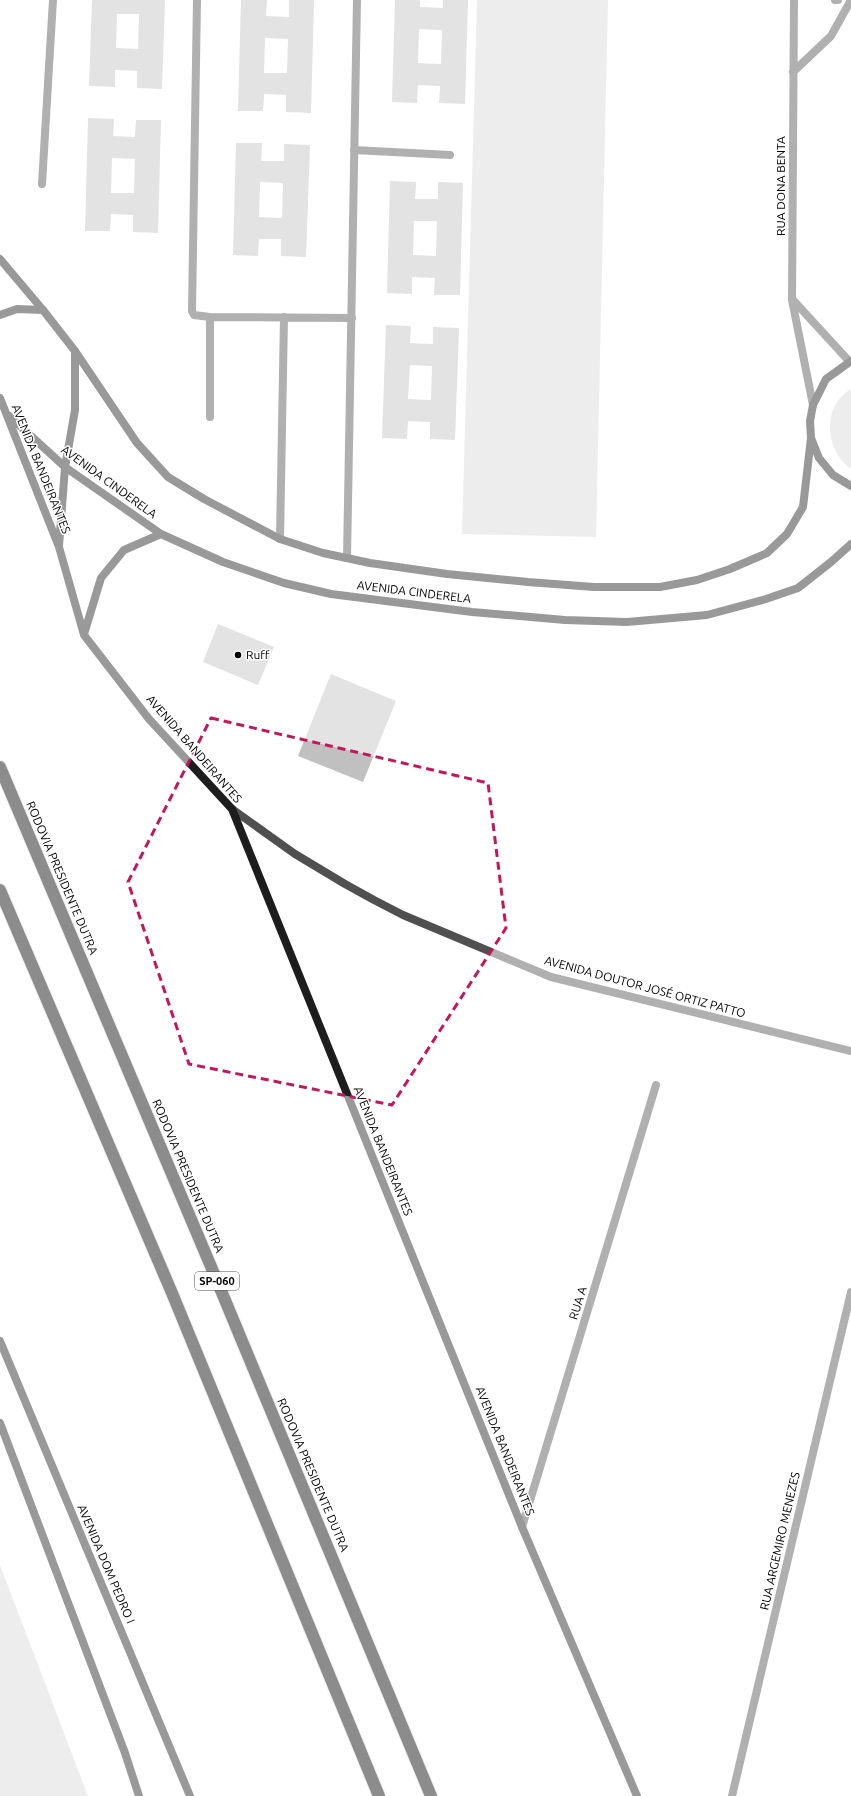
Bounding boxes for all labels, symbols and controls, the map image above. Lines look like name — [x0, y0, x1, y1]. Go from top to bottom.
street label: RUA DONA BENTA — [774, 136, 787, 236]
street label: AVENIDA BANDEIRANTES — [10, 402, 73, 535]
street label: AVENIDA CINDERELA — [59, 443, 160, 521]
street label: AVENIDA CINDERELA — [356, 578, 472, 605]
place label: Ruff — [246, 648, 270, 661]
marker: Ruff — [233, 650, 243, 660]
street label: AVENIDA BANDEIRANTES — [144, 692, 245, 805]
street label: RODOVIA PRESIDENTE DUTRA — [24, 799, 101, 957]
street label: AVENIDA DOUTOR JOSÉ ORTIZ PATTO — [543, 953, 747, 1020]
street label: AVENIDA BANDEIRANTES — [352, 1084, 415, 1217]
street label: RODOVIA PRESIDENTE DUTRA — [150, 1097, 227, 1255]
road number: SP-060 — [195, 1272, 239, 1290]
street label: RUA A — [566, 1285, 589, 1321]
street label: AVENIDA BANDEIRANTES — [474, 1384, 537, 1517]
street label: RODOVIA PRESIDENTE DUTRA — [275, 1396, 352, 1554]
street label: RUA ARGEMIRO MENEZES — [757, 1471, 802, 1611]
street label: AVENIDA DOM PEDRO I — [75, 1502, 137, 1625]

